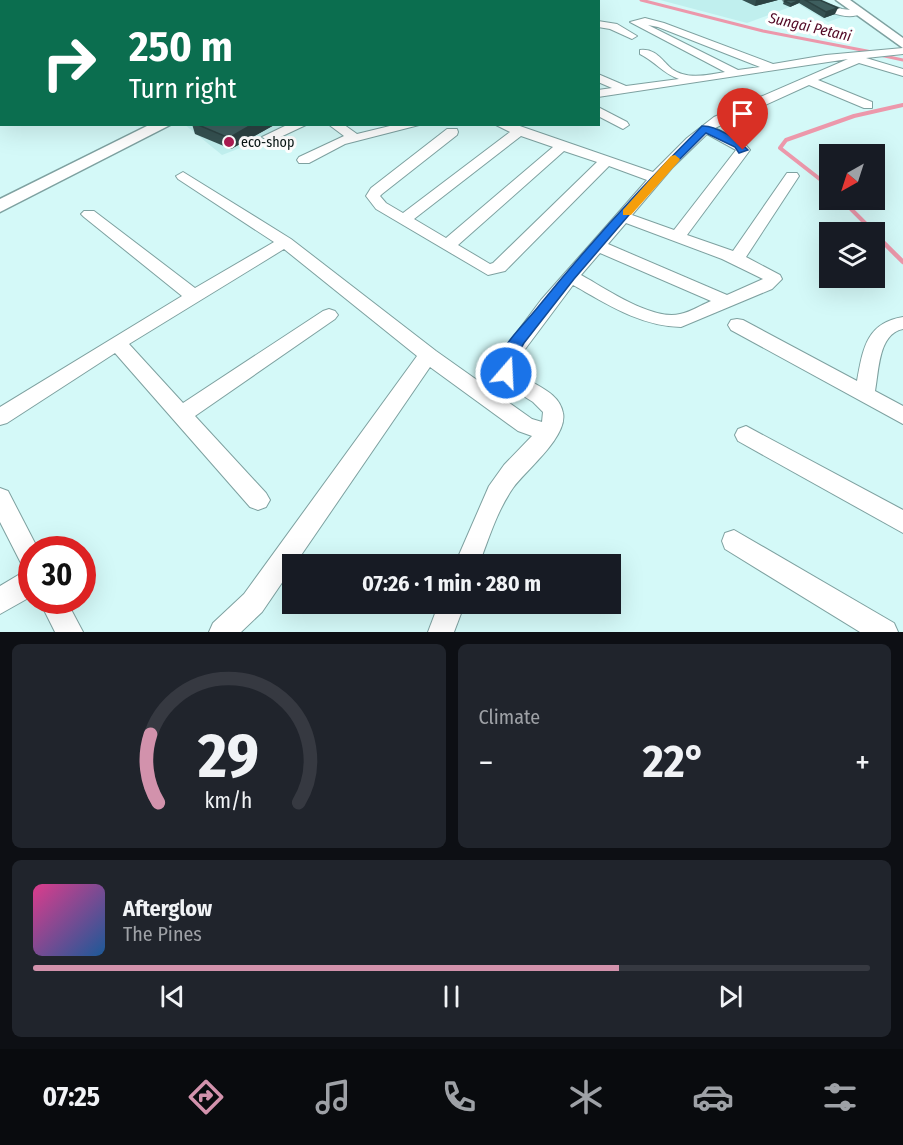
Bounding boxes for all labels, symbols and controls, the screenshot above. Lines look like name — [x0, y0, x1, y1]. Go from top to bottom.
water label: Sungai Petani — [766, 9, 853, 45]
text: 250 m — [129, 22, 233, 72]
icon: right — [30, 24, 108, 102]
text: Turn right — [129, 73, 237, 105]
pin — [717, 88, 768, 150]
icon: arrive — [726, 97, 759, 130]
place label: eco-shop — [241, 134, 294, 151]
marker: eco-shop — [222, 135, 236, 149]
north arrow — [819, 144, 885, 210]
map controls — [819, 144, 885, 288]
button: layers — [819, 222, 885, 288]
position arrow — [474, 341, 538, 405]
speed limit sign: 30 — [18, 536, 96, 614]
text: 07:26 · 1 min · 280 m — [362, 570, 541, 597]
text: Climate — [479, 705, 540, 729]
text: 29 — [197, 719, 259, 794]
text: 22° — [643, 735, 706, 789]
text: − — [479, 743, 493, 783]
text: + — [855, 743, 870, 783]
text: km/h — [205, 788, 253, 814]
text: Afterglow — [123, 895, 212, 922]
text: The Pines — [123, 922, 202, 946]
icon: previous — [156, 980, 189, 1013]
icon: pause — [435, 980, 468, 1013]
icon: next — [714, 980, 747, 1013]
icon: directions — [185, 1076, 227, 1118]
icon: music — [312, 1076, 354, 1118]
icon: phone — [438, 1076, 480, 1118]
icon: climate — [565, 1076, 607, 1118]
icon: car — [692, 1076, 734, 1118]
icon: filters — [819, 1076, 861, 1118]
text: 07:25 — [42, 1081, 100, 1113]

